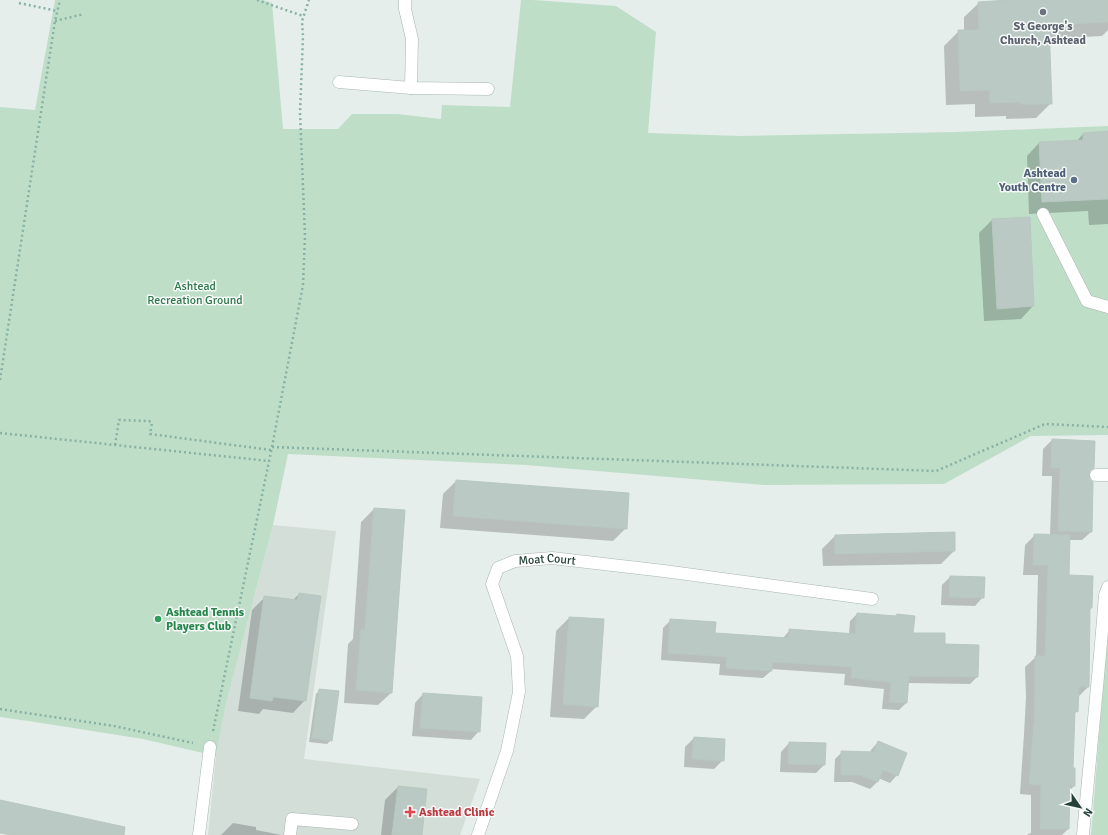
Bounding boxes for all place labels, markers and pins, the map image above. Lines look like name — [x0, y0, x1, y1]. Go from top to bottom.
marker: St George's Church, Ashtead — [1038, 7, 1048, 17]
place label: St George's Church, Ashtead — [1000, 19, 1086, 48]
place label: Ashtead Youth Centre — [998, 166, 1067, 195]
marker: Ashtead Youth Centre — [1069, 175, 1079, 185]
place label: Ashtead Tennis Players Club — [166, 605, 245, 634]
marker: Ashtead Tennis Players Club — [153, 614, 163, 624]
place label: Ashtead Clinic — [419, 805, 495, 820]
marker: Ashtead Clinic — [404, 806, 416, 818]

